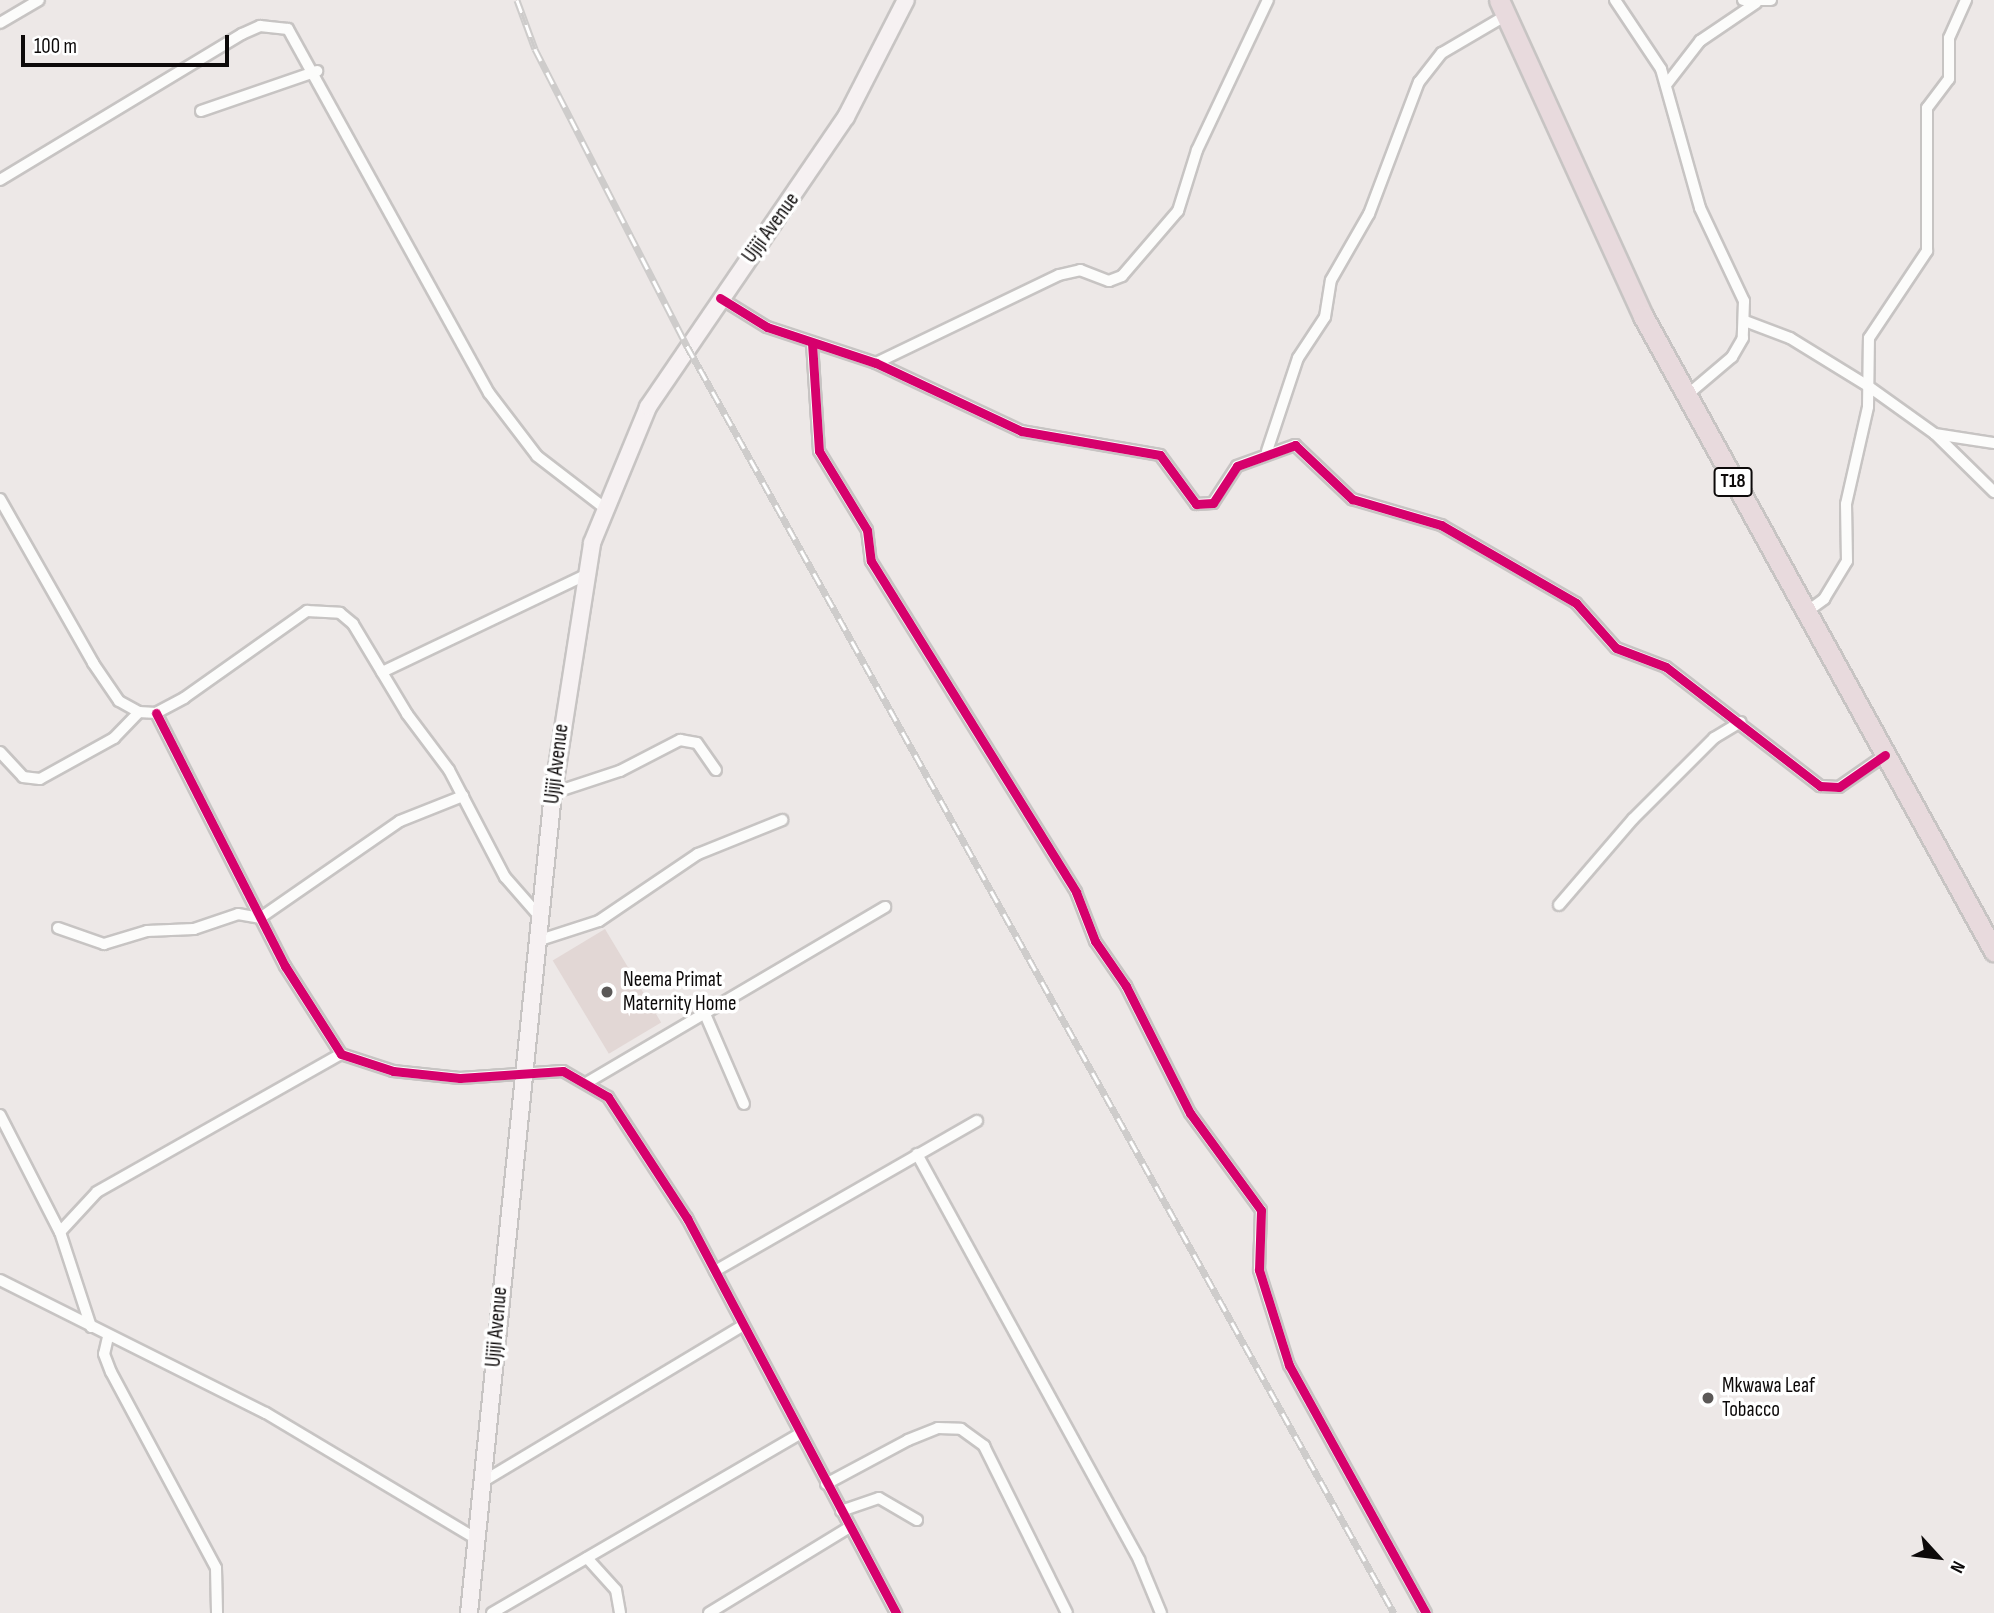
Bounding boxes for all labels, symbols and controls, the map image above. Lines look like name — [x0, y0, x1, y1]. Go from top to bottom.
scale bar — [24, 21, 233, 65]
text: 100 m — [34, 34, 77, 59]
street label: Ujiji Avenue — [737, 188, 805, 268]
road number: T18 — [1712, 467, 1754, 498]
street label: Ujiji Avenue — [540, 723, 574, 805]
place label: Neema Primat Maternity Home — [623, 967, 736, 1017]
marker: Neema Primat Maternity Home — [597, 982, 617, 1002]
street label: Ujiji Avenue — [481, 1286, 513, 1368]
place label: Mkwawa Leaf Tobacco — [1722, 1373, 1815, 1423]
marker: Mkwawa Leaf Tobacco — [1700, 1390, 1716, 1406]
north arrow — [1903, 1522, 1973, 1592]
text: N — [1945, 1557, 1970, 1577]

